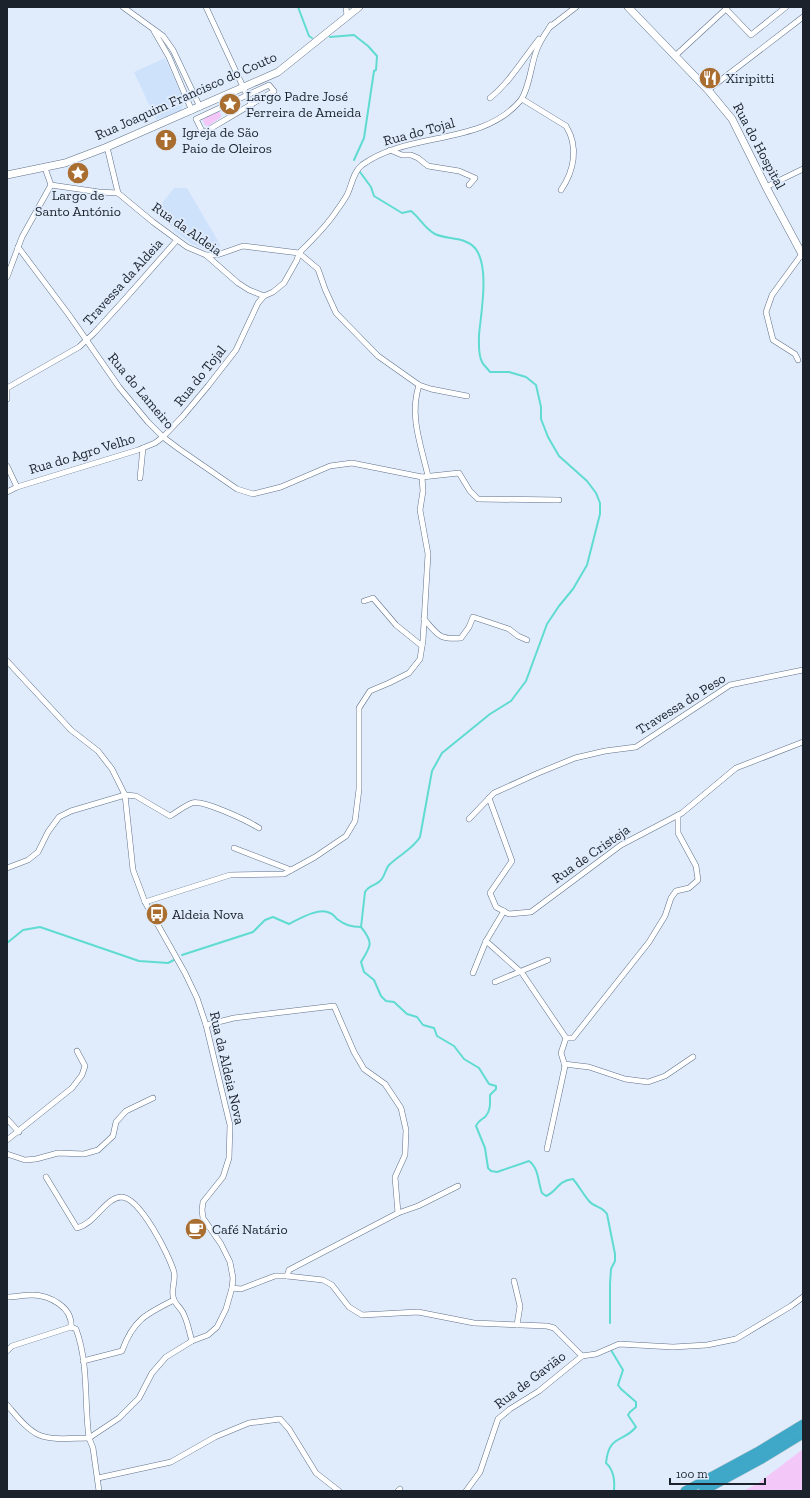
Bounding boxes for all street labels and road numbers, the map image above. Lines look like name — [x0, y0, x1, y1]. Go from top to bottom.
street label: Rua Joaquim Francisco do Couto — [93, 48, 279, 144]
street label: Rua do Hospital — [729, 100, 789, 192]
street label: Rua do Tojal — [381, 114, 457, 150]
street label: Rua da Aldeia — [149, 199, 225, 259]
street label: Travessa da Aldeia — [79, 235, 167, 329]
street label: Rua do Tojal — [170, 342, 230, 410]
street label: Rua do Lameiro — [104, 349, 178, 433]
street label: Rua do Agro Velho — [27, 430, 137, 478]
street label: Travessa do Peso — [633, 670, 729, 738]
street label: Rua de Cristeja — [549, 821, 633, 887]
street label: Rua da Aldeia Nova — [206, 1010, 248, 1126]
street label: Rua de Gavião — [491, 1348, 569, 1412]

